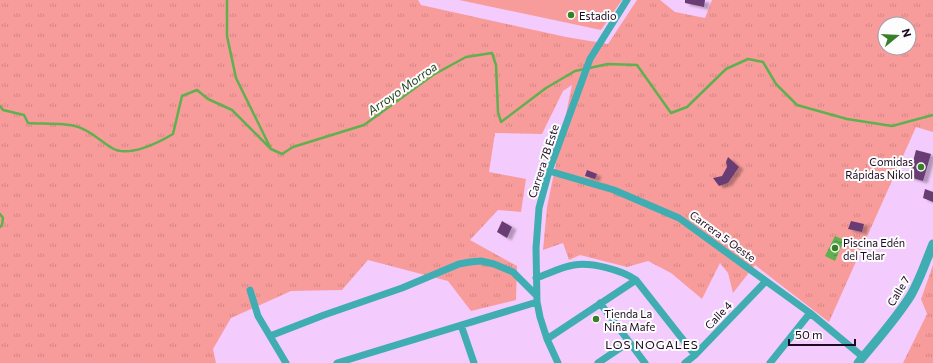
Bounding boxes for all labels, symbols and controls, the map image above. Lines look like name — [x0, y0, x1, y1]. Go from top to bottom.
place label: Estadio — [579, 9, 617, 22]
marker: Estadio — [566, 10, 576, 20]
north arrow — [877, 16, 917, 56]
text: N — [900, 27, 914, 39]
water label: Arroyo Morroa — [364, 59, 439, 118]
street label: Carrera 7B Este — [525, 122, 561, 199]
place label: Comidas Rápidas Nikol — [845, 155, 913, 181]
marker: Comidas Rápidas Nikol — [916, 162, 926, 172]
street label: Carrera 5 Oeste — [688, 208, 759, 264]
place label: Piscina Edén del Telar — [843, 236, 905, 262]
marker: Piscina Edén del Telar — [830, 243, 840, 253]
street label: Calle 7 — [884, 274, 912, 308]
street label: Calle 4 — [702, 298, 735, 332]
place label: Tienda La Niña Mafe — [604, 307, 656, 333]
marker: Tienda La Niña Mafe — [591, 314, 601, 324]
scale bar — [789, 321, 855, 347]
text: 50 m — [795, 327, 823, 341]
district label: LOS NOGALES — [605, 337, 699, 351]

